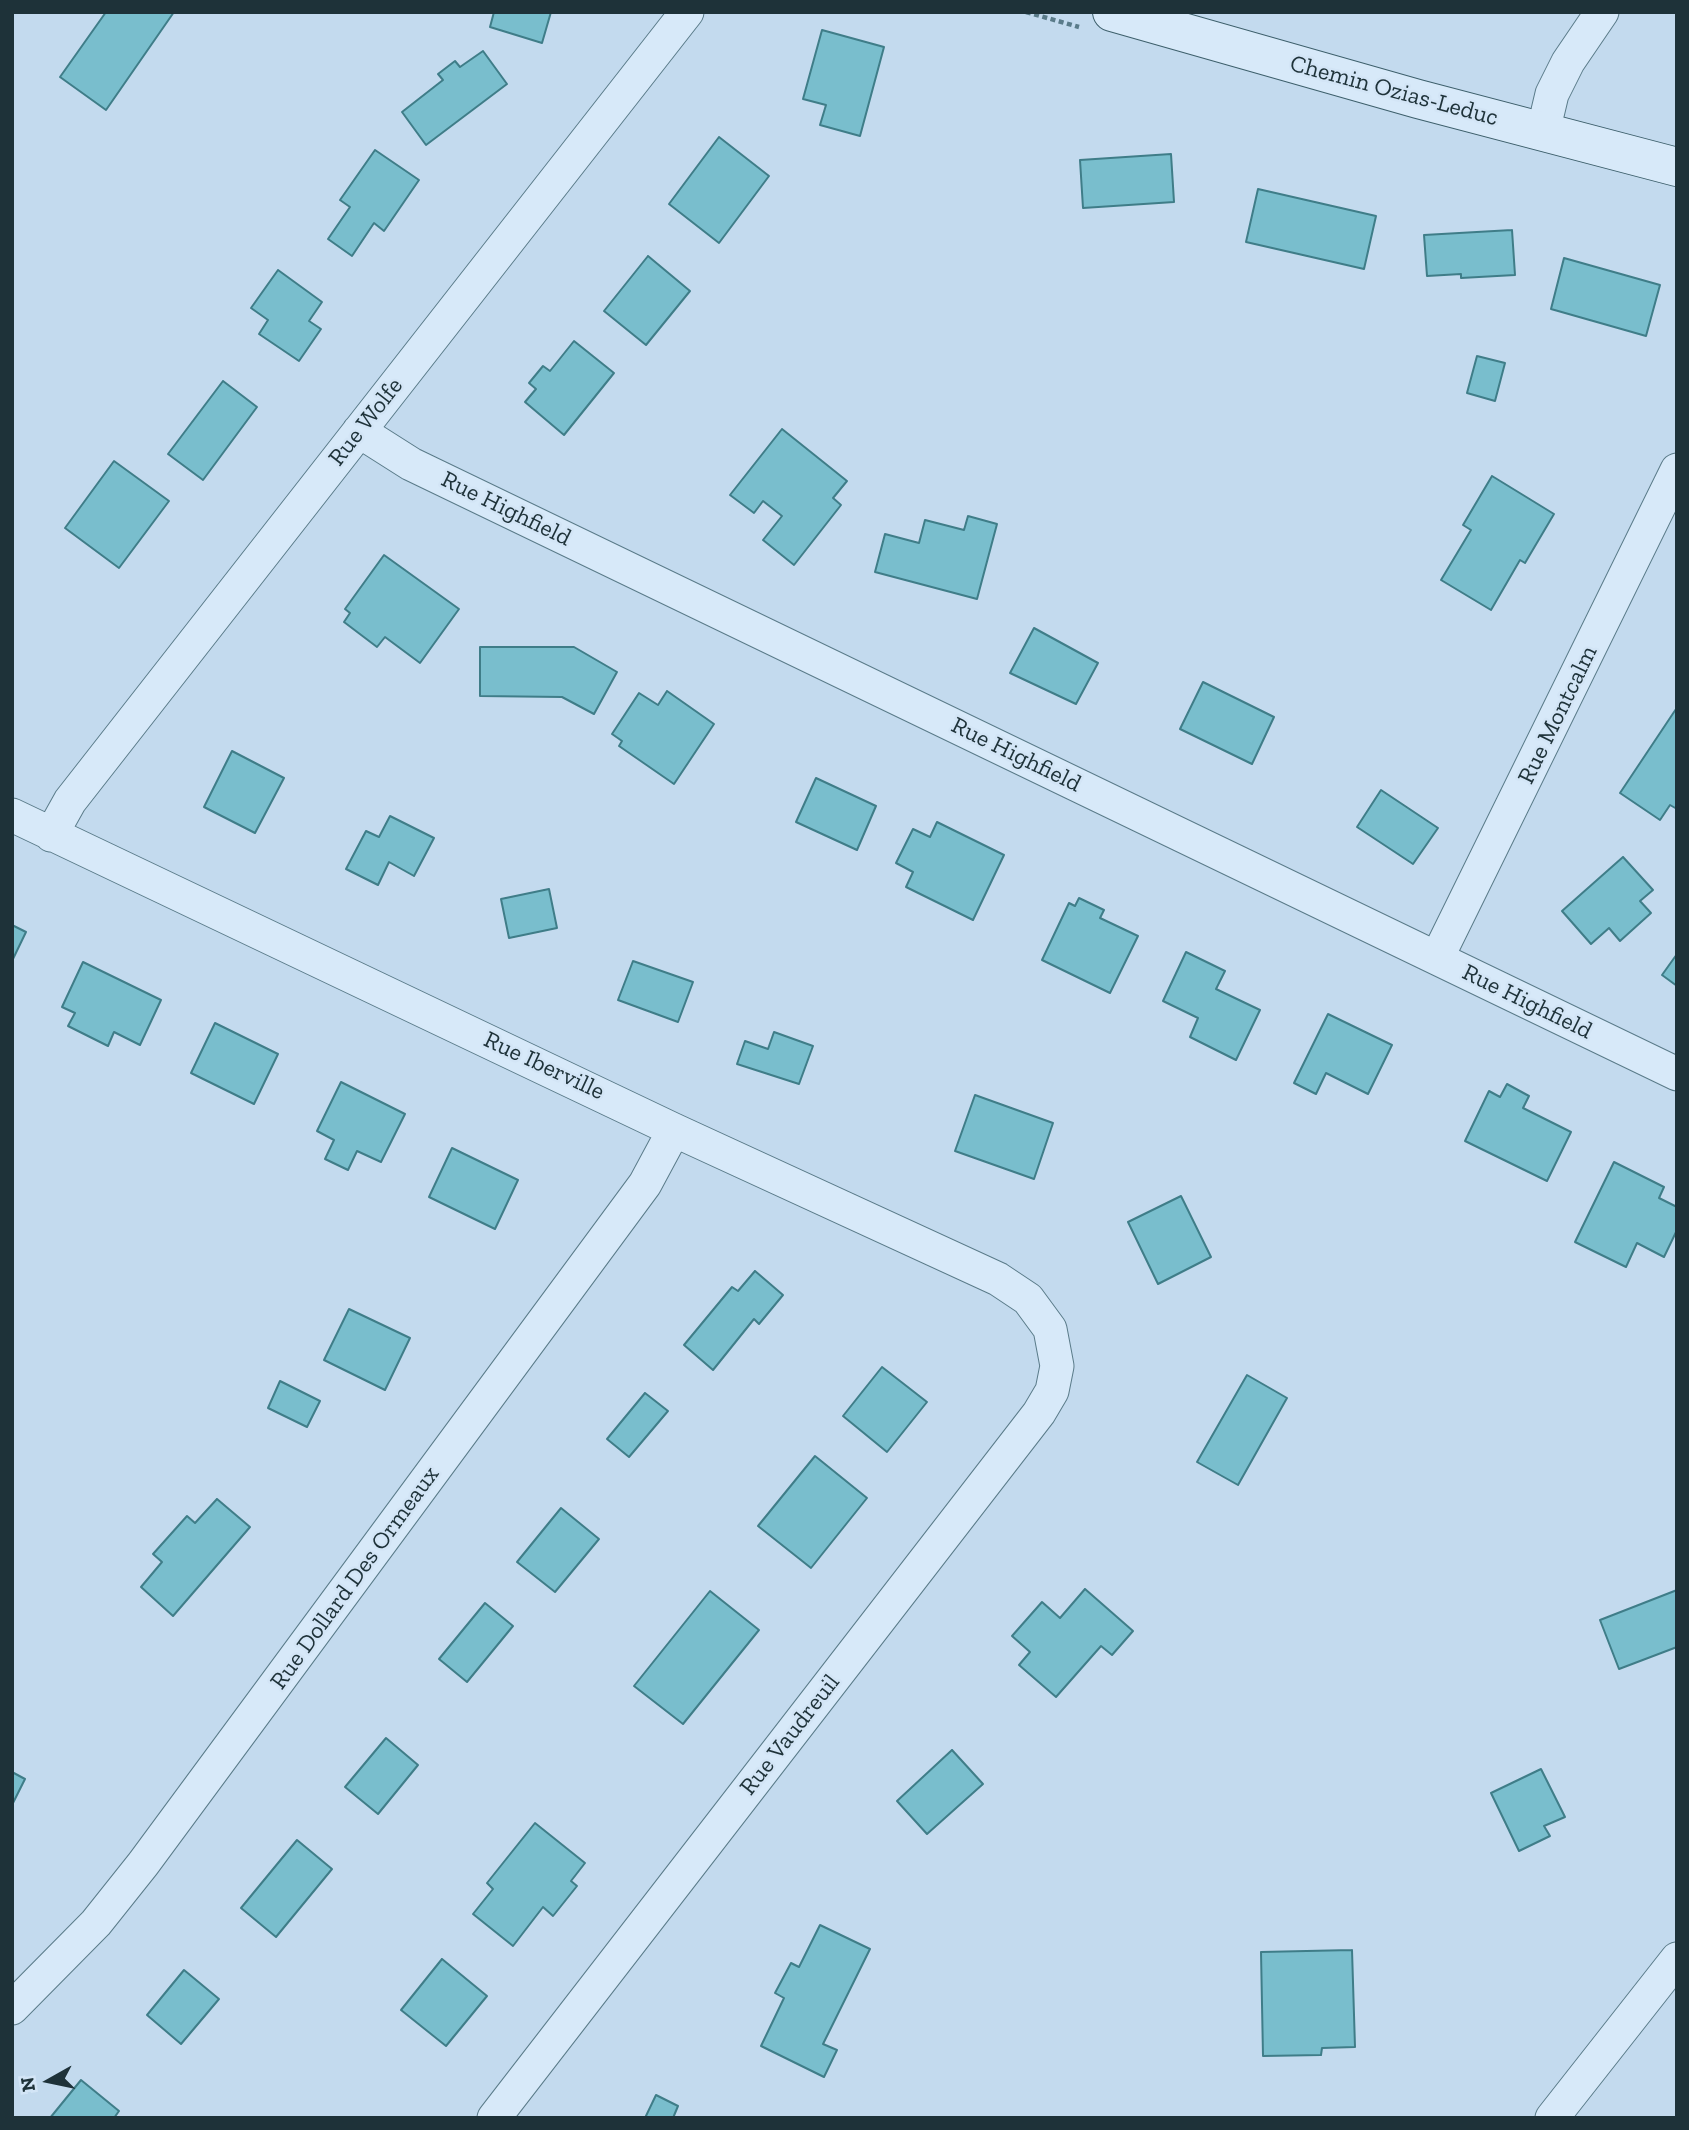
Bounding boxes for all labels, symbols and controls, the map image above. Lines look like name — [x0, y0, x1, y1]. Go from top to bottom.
street label: Chemin Ozias-Leduc — [1287, 49, 1501, 133]
street label: Rue Wolfe — [323, 372, 409, 472]
street label: Rue Highfield — [436, 465, 576, 553]
street label: Rue Montcalm — [1512, 641, 1604, 789]
street label: Rue Highfield — [946, 711, 1086, 799]
street label: Rue Highfield — [1457, 958, 1597, 1046]
street label: Rue Iberville — [479, 1026, 609, 1106]
street label: Rue Dollard Des Ormeaux — [264, 1461, 446, 1695]
street label: Rue Vaudreuil — [734, 1669, 846, 1801]
north arrow — [14, 2046, 84, 2116]
text: N — [15, 2075, 40, 2093]

